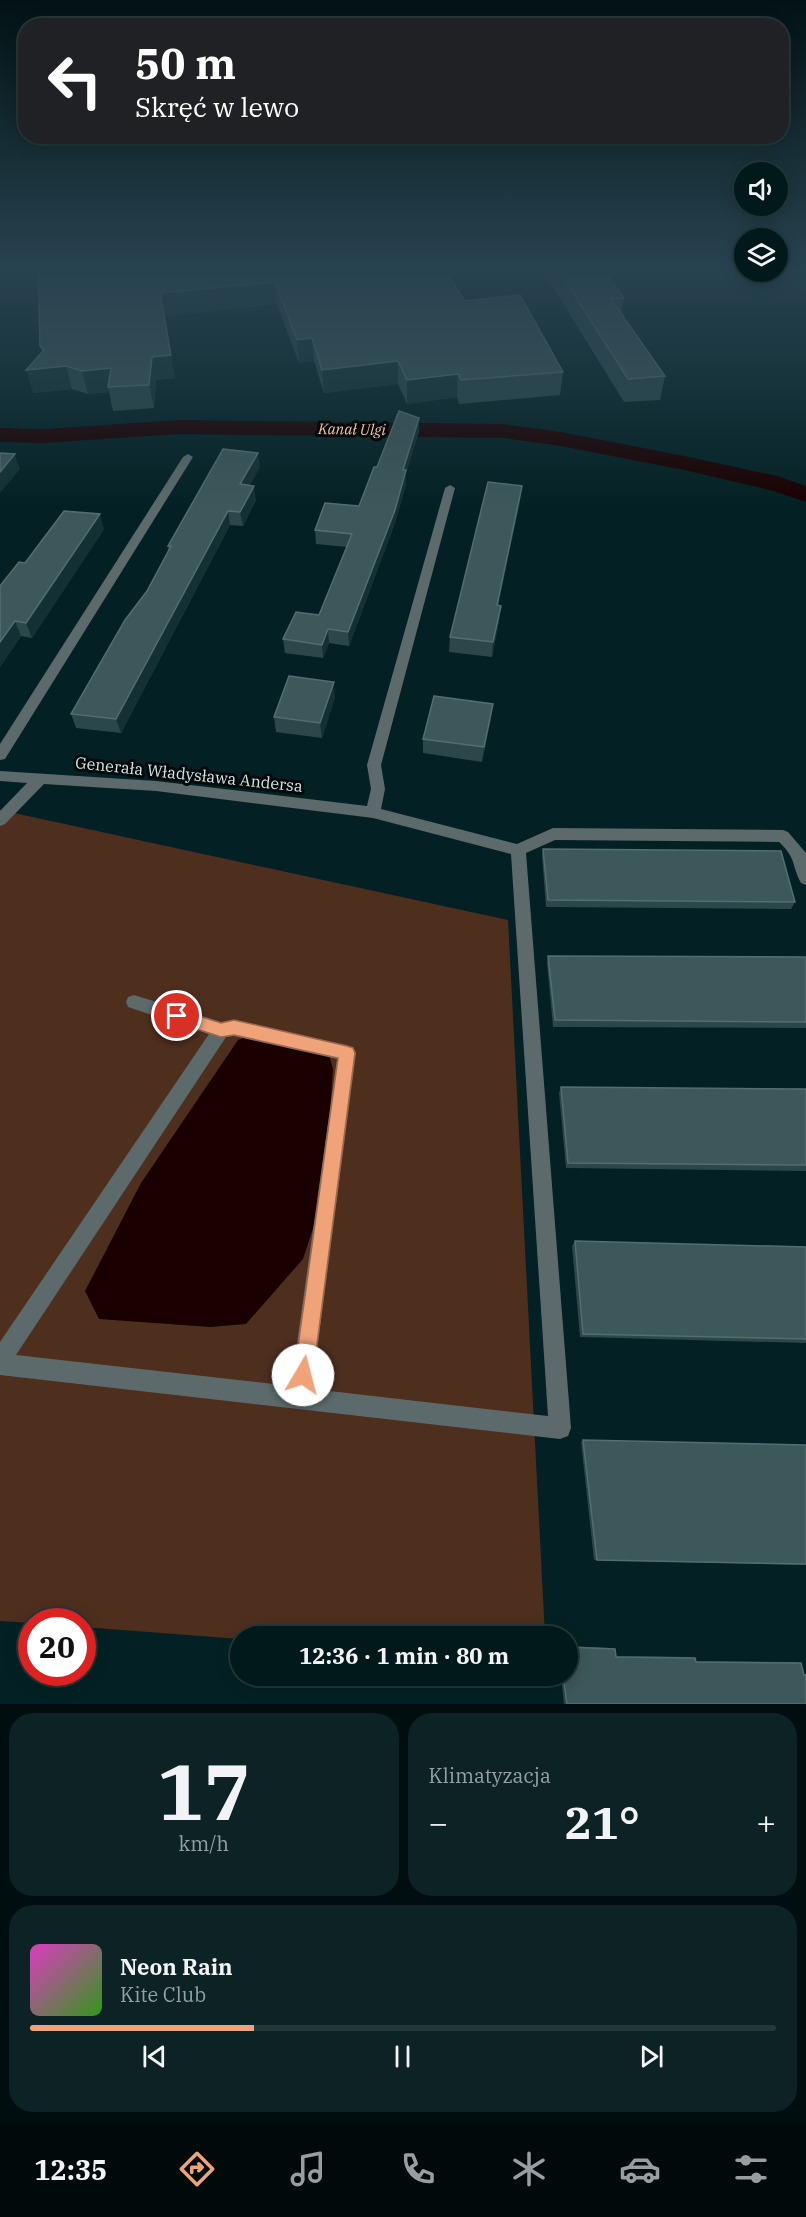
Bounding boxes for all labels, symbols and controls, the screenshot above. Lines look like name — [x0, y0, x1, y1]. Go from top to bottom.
text: 50 m — [135, 36, 236, 91]
icon: left — [36, 42, 114, 120]
text: Skręć w lewo — [135, 89, 299, 124]
map controls — [734, 162, 788, 282]
button: sound — [734, 162, 788, 216]
button: layers — [734, 228, 788, 282]
water label: Kanał Ulgi — [317, 419, 387, 439]
street label: Generała Władysława Andersa — [74, 752, 304, 796]
pin — [151, 990, 202, 1041]
icon: arrive — [160, 999, 193, 1032]
position arrow — [271, 1343, 335, 1407]
speed limit sign: 20 — [18, 1608, 96, 1686]
text: 12:36 · 1 min · 80 m — [299, 1641, 509, 1670]
text: 17 — [157, 1740, 251, 1841]
text: Klimatyzacja — [429, 1762, 551, 1789]
text: 21° — [565, 1793, 640, 1851]
text: − — [429, 1801, 448, 1844]
text: + — [756, 1801, 776, 1844]
text: km/h — [178, 1830, 229, 1857]
text: Neon Rain — [120, 1952, 233, 1981]
text: Kite Club — [120, 1981, 206, 2008]
icon: previous — [138, 2040, 171, 2073]
icon: pause — [386, 2040, 419, 2073]
icon: next — [635, 2040, 668, 2073]
icon: directions — [176, 2148, 218, 2190]
icon: music — [287, 2148, 329, 2190]
icon: phone — [397, 2148, 439, 2190]
icon: climate — [508, 2148, 550, 2190]
icon: car — [619, 2148, 661, 2190]
icon: filters — [730, 2148, 772, 2190]
text: 12:35 — [34, 2152, 107, 2187]

